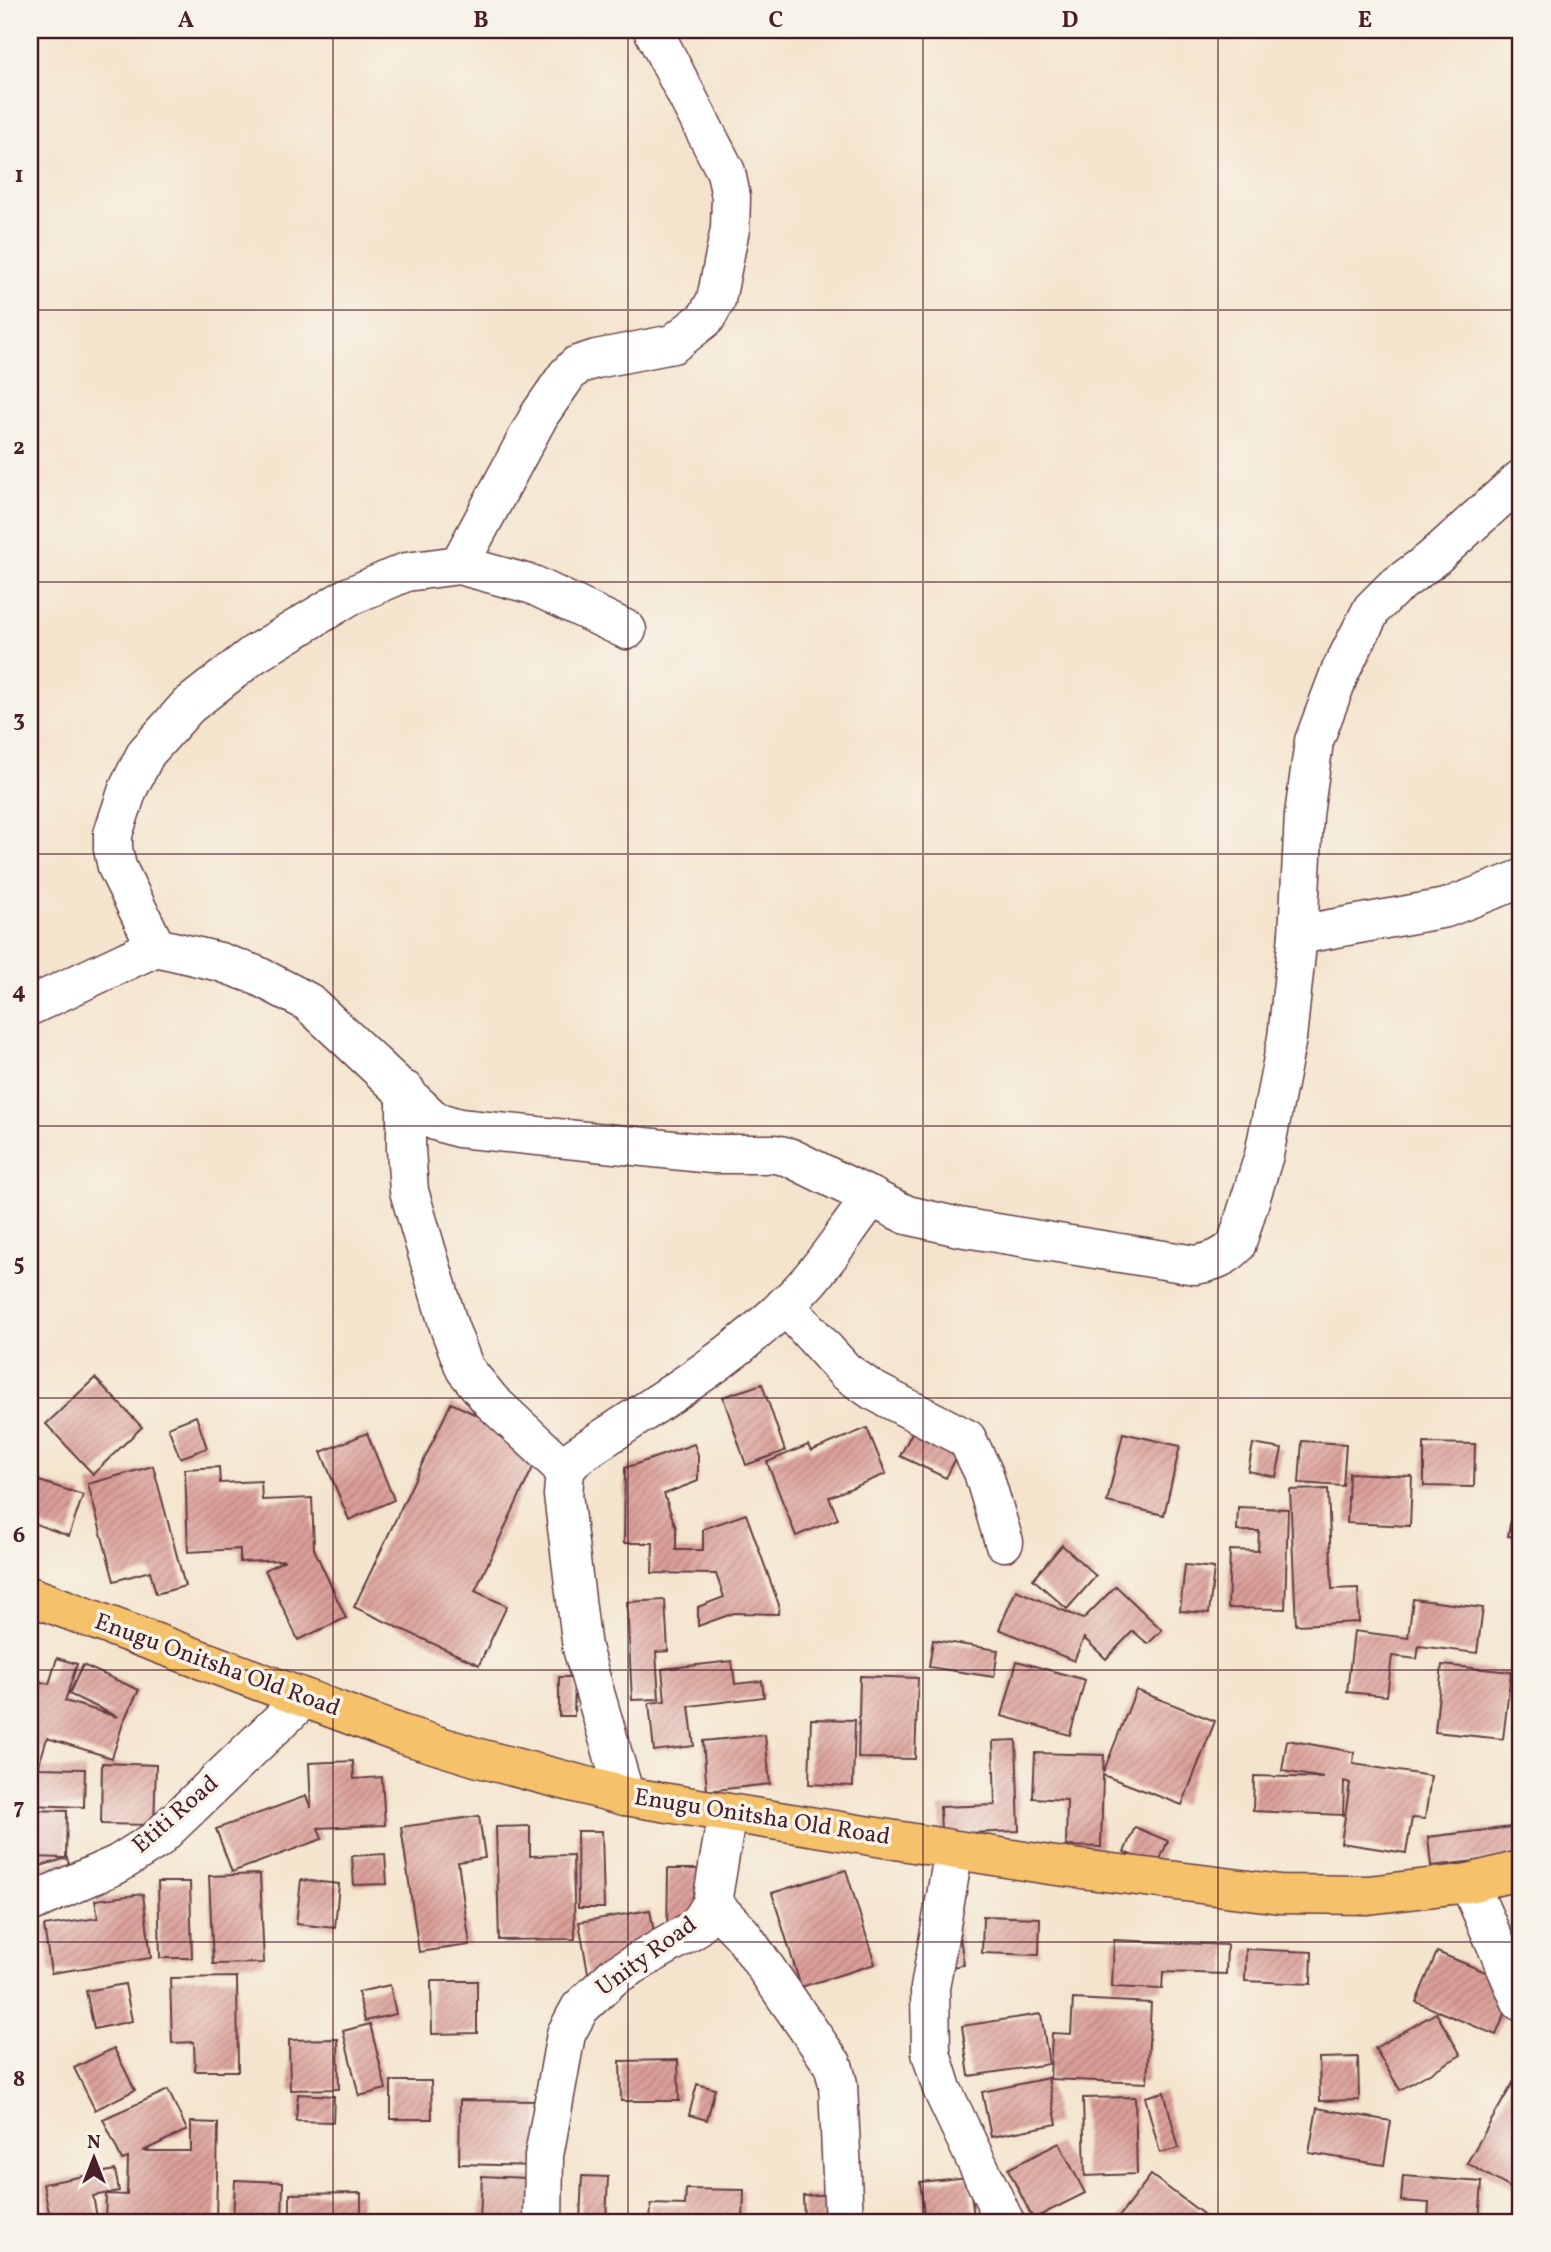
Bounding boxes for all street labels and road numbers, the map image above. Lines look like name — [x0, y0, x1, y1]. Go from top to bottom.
street label: Enugu Onitsha Old Road — [90, 1606, 344, 1726]
street label: Etiti Road — [125, 1768, 227, 1862]
street label: Enugu Onitsha Old Road — [631, 1781, 893, 1855]
street label: Unity Road — [590, 1909, 704, 2005]

